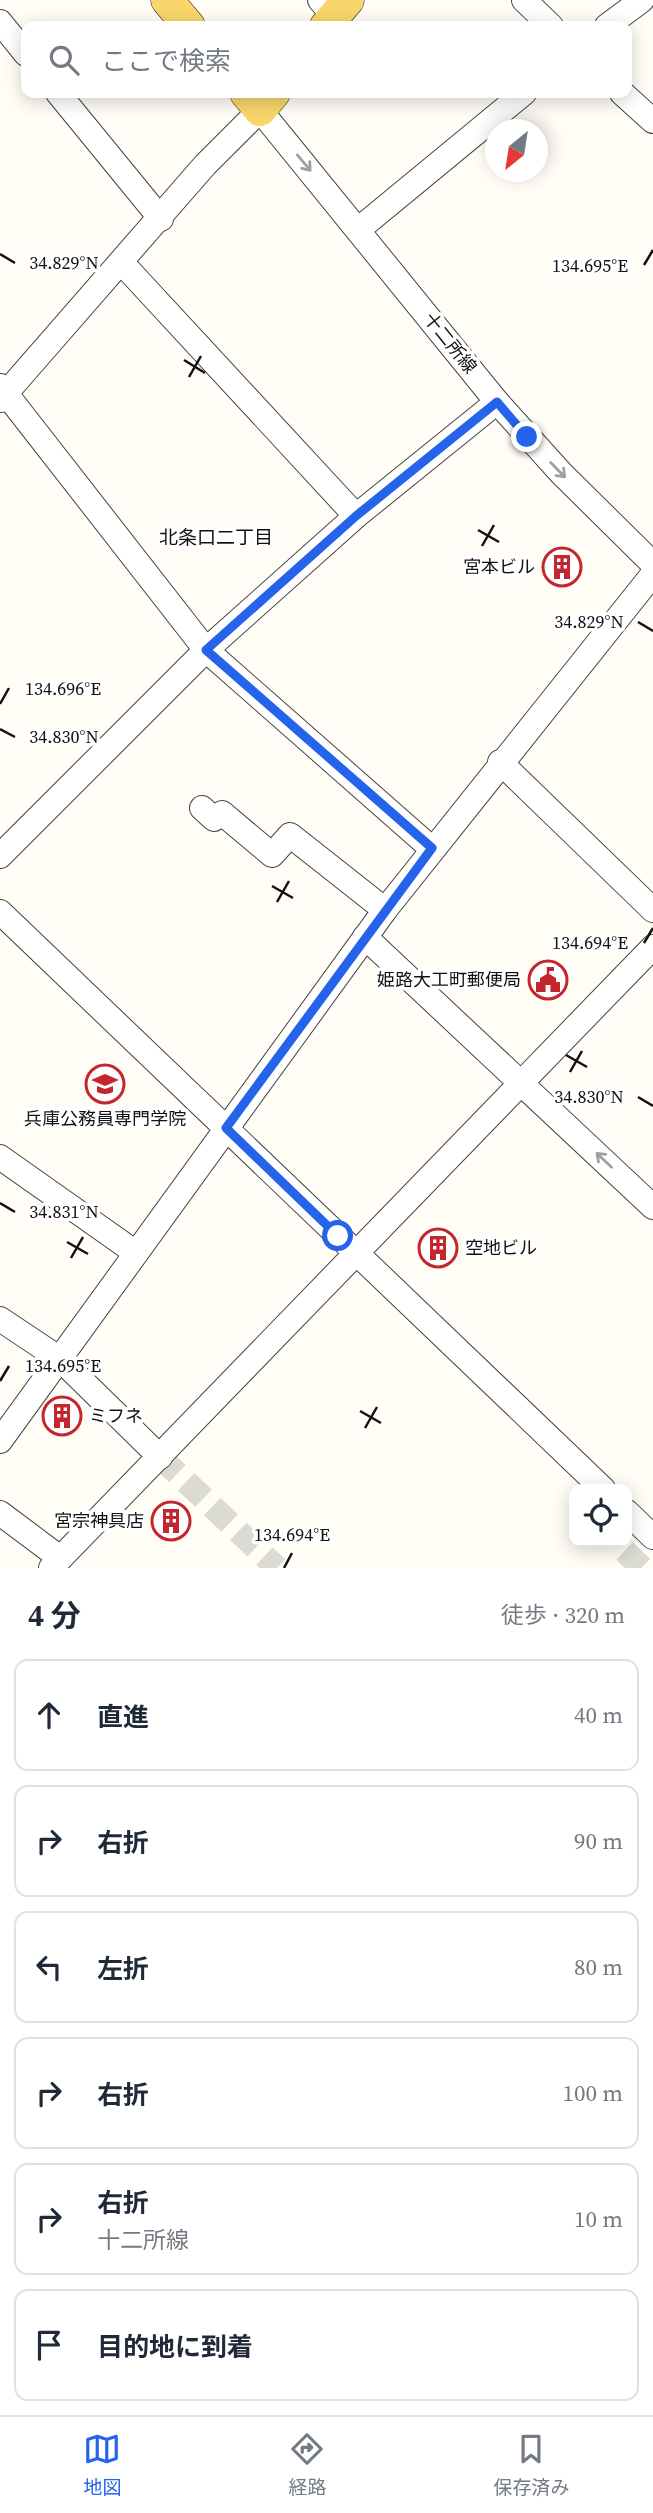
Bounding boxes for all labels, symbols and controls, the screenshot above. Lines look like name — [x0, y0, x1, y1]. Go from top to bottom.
search box — [21, 21, 632, 98]
icon: search — [45, 41, 83, 79]
text: ここで検索 — [101, 43, 231, 79]
north arrow — [485, 119, 548, 182]
one-way arrow — [296, 153, 312, 171]
text: 34.829°N — [29, 250, 99, 275]
text: 134.695°E — [552, 253, 628, 278]
street label: 十二所線 — [418, 307, 483, 379]
route end — [511, 421, 542, 452]
one-way arrow — [550, 461, 567, 478]
district label: 北条口二丁目 — [159, 524, 273, 550]
building icon: 宮本ビル — [541, 546, 583, 588]
place label: 宮本ビル — [463, 554, 535, 579]
text: 34.829°N — [554, 609, 624, 634]
text: 134.696°E — [25, 676, 101, 701]
text: 34.830°N — [29, 724, 99, 749]
text: 134.694°E — [552, 930, 628, 955]
public building icon: 姫路大工町郵便局 — [527, 959, 569, 1001]
place label: 姫路大工町郵便局 — [377, 967, 521, 992]
school or university icon: 兵庫公務員専門学院 — [84, 1063, 126, 1105]
text: 34.830°N — [554, 1084, 624, 1109]
place label: 兵庫公務員専門学院 — [24, 1106, 186, 1131]
one-way arrow — [596, 1151, 613, 1168]
text: 34.831°N — [29, 1199, 99, 1224]
route start — [322, 1220, 353, 1251]
building icon: 空地ビル — [417, 1227, 459, 1269]
place label: 空地ビル — [465, 1235, 537, 1260]
text: 134.695°E — [25, 1353, 101, 1378]
building icon: ミフネ — [41, 1395, 83, 1437]
place label: ミフネ — [89, 1403, 143, 1428]
map controls — [569, 1484, 632, 1547]
button: locate — [569, 1484, 632, 1547]
building icon: 宮宗神具店 — [150, 1500, 192, 1542]
place label: 宮宗神具店 — [54, 1508, 144, 1533]
text: 134.694°E — [254, 1522, 330, 1547]
text: 4 分 — [28, 1595, 81, 1636]
text: 徒歩 · 320 m — [501, 1599, 625, 1631]
icon: ahead — [30, 1696, 68, 1734]
text: 直進 — [97, 1699, 149, 1735]
text: 40 m — [574, 1699, 623, 1731]
icon: right — [30, 1822, 68, 1860]
text: 右折 — [97, 1825, 149, 1861]
text: 90 m — [574, 1825, 623, 1857]
icon: left — [30, 1948, 68, 1986]
text: 左折 — [97, 1951, 149, 1987]
text: 80 m — [574, 1951, 623, 1983]
icon: right — [30, 2074, 68, 2112]
text: 右折 — [97, 2077, 149, 2113]
text: 100 m — [562, 2077, 623, 2109]
text: 右折 — [97, 2185, 149, 2221]
icon: right — [30, 2200, 68, 2238]
text: 10 m — [574, 2203, 623, 2235]
text: 十二所線 — [97, 2224, 189, 2256]
icon: arrive — [30, 2326, 68, 2364]
text: 目的地に到着 — [97, 2329, 253, 2365]
tab: 地図 — [83, 2430, 122, 2500]
tab: 経路 — [288, 2430, 327, 2500]
tab: 保存済み — [493, 2430, 570, 2500]

